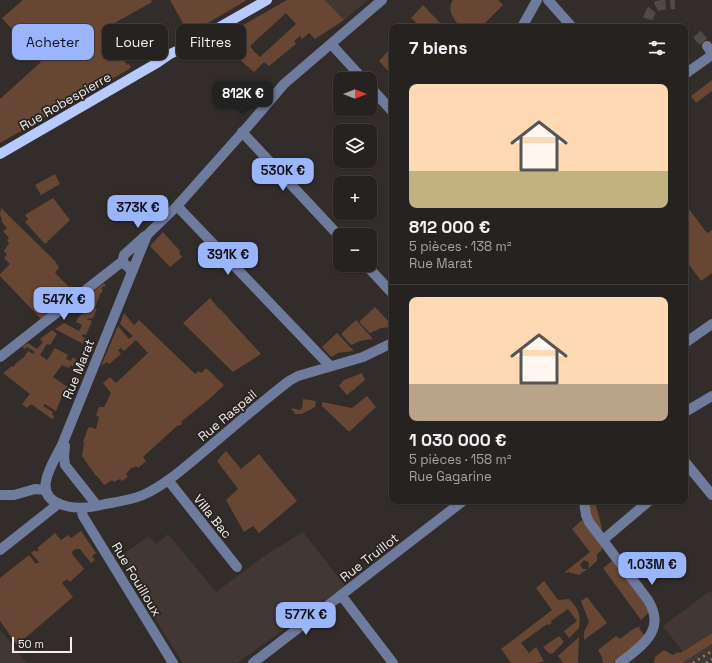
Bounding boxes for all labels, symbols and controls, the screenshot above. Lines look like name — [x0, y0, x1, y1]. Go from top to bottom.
chip: Acheter — [12, 24, 94, 60]
chip: Louer — [102, 24, 168, 60]
chip: Filtres — [176, 24, 246, 60]
text: 7 biens — [409, 37, 467, 59]
icon: filters — [646, 37, 668, 59]
street label: Rue Robespierre — [16, 68, 114, 135]
north arrow — [333, 72, 377, 116]
map controls — [333, 72, 377, 272]
pin: 812K € — [210, 81, 276, 115]
text: 812K € — [222, 85, 264, 102]
icon: home — [503, 110, 575, 182]
button: layers — [333, 124, 377, 168]
pin: 530K € — [250, 158, 316, 192]
text: 530K € — [261, 162, 305, 179]
button: + — [333, 176, 377, 220]
pin: 373K € — [105, 195, 171, 229]
text: 373K € — [116, 199, 160, 216]
text: 812 000 € — [409, 216, 490, 238]
button: − — [333, 228, 377, 272]
text: 5 pièces · 138 m² — [409, 238, 511, 255]
pin: 391K € — [195, 242, 261, 276]
text: 391K € — [207, 246, 249, 263]
text: Rue Marat — [409, 255, 473, 272]
pin: 547K € — [31, 287, 97, 321]
text: 547K € — [43, 291, 85, 308]
icon: home — [503, 323, 575, 395]
street label: Rue Marat — [59, 336, 98, 402]
street label: Rue Raspail — [194, 386, 260, 445]
text: 1 030 000 € — [409, 429, 507, 451]
text: 5 pièces · 158 m² — [409, 451, 511, 468]
text: Rue Gagarine — [409, 468, 492, 485]
street label: Villa Bac — [190, 491, 236, 542]
street label: Rue Truillot — [337, 529, 402, 586]
street label: Rue Fouilloux — [108, 539, 165, 620]
pin: 1.03M € — [615, 552, 689, 586]
text: 1.03M € — [627, 556, 677, 573]
pin: 577K € — [273, 602, 339, 636]
text: 577K € — [285, 606, 327, 623]
scale bar — [12, 635, 72, 654]
text: 50 m — [18, 637, 44, 651]

